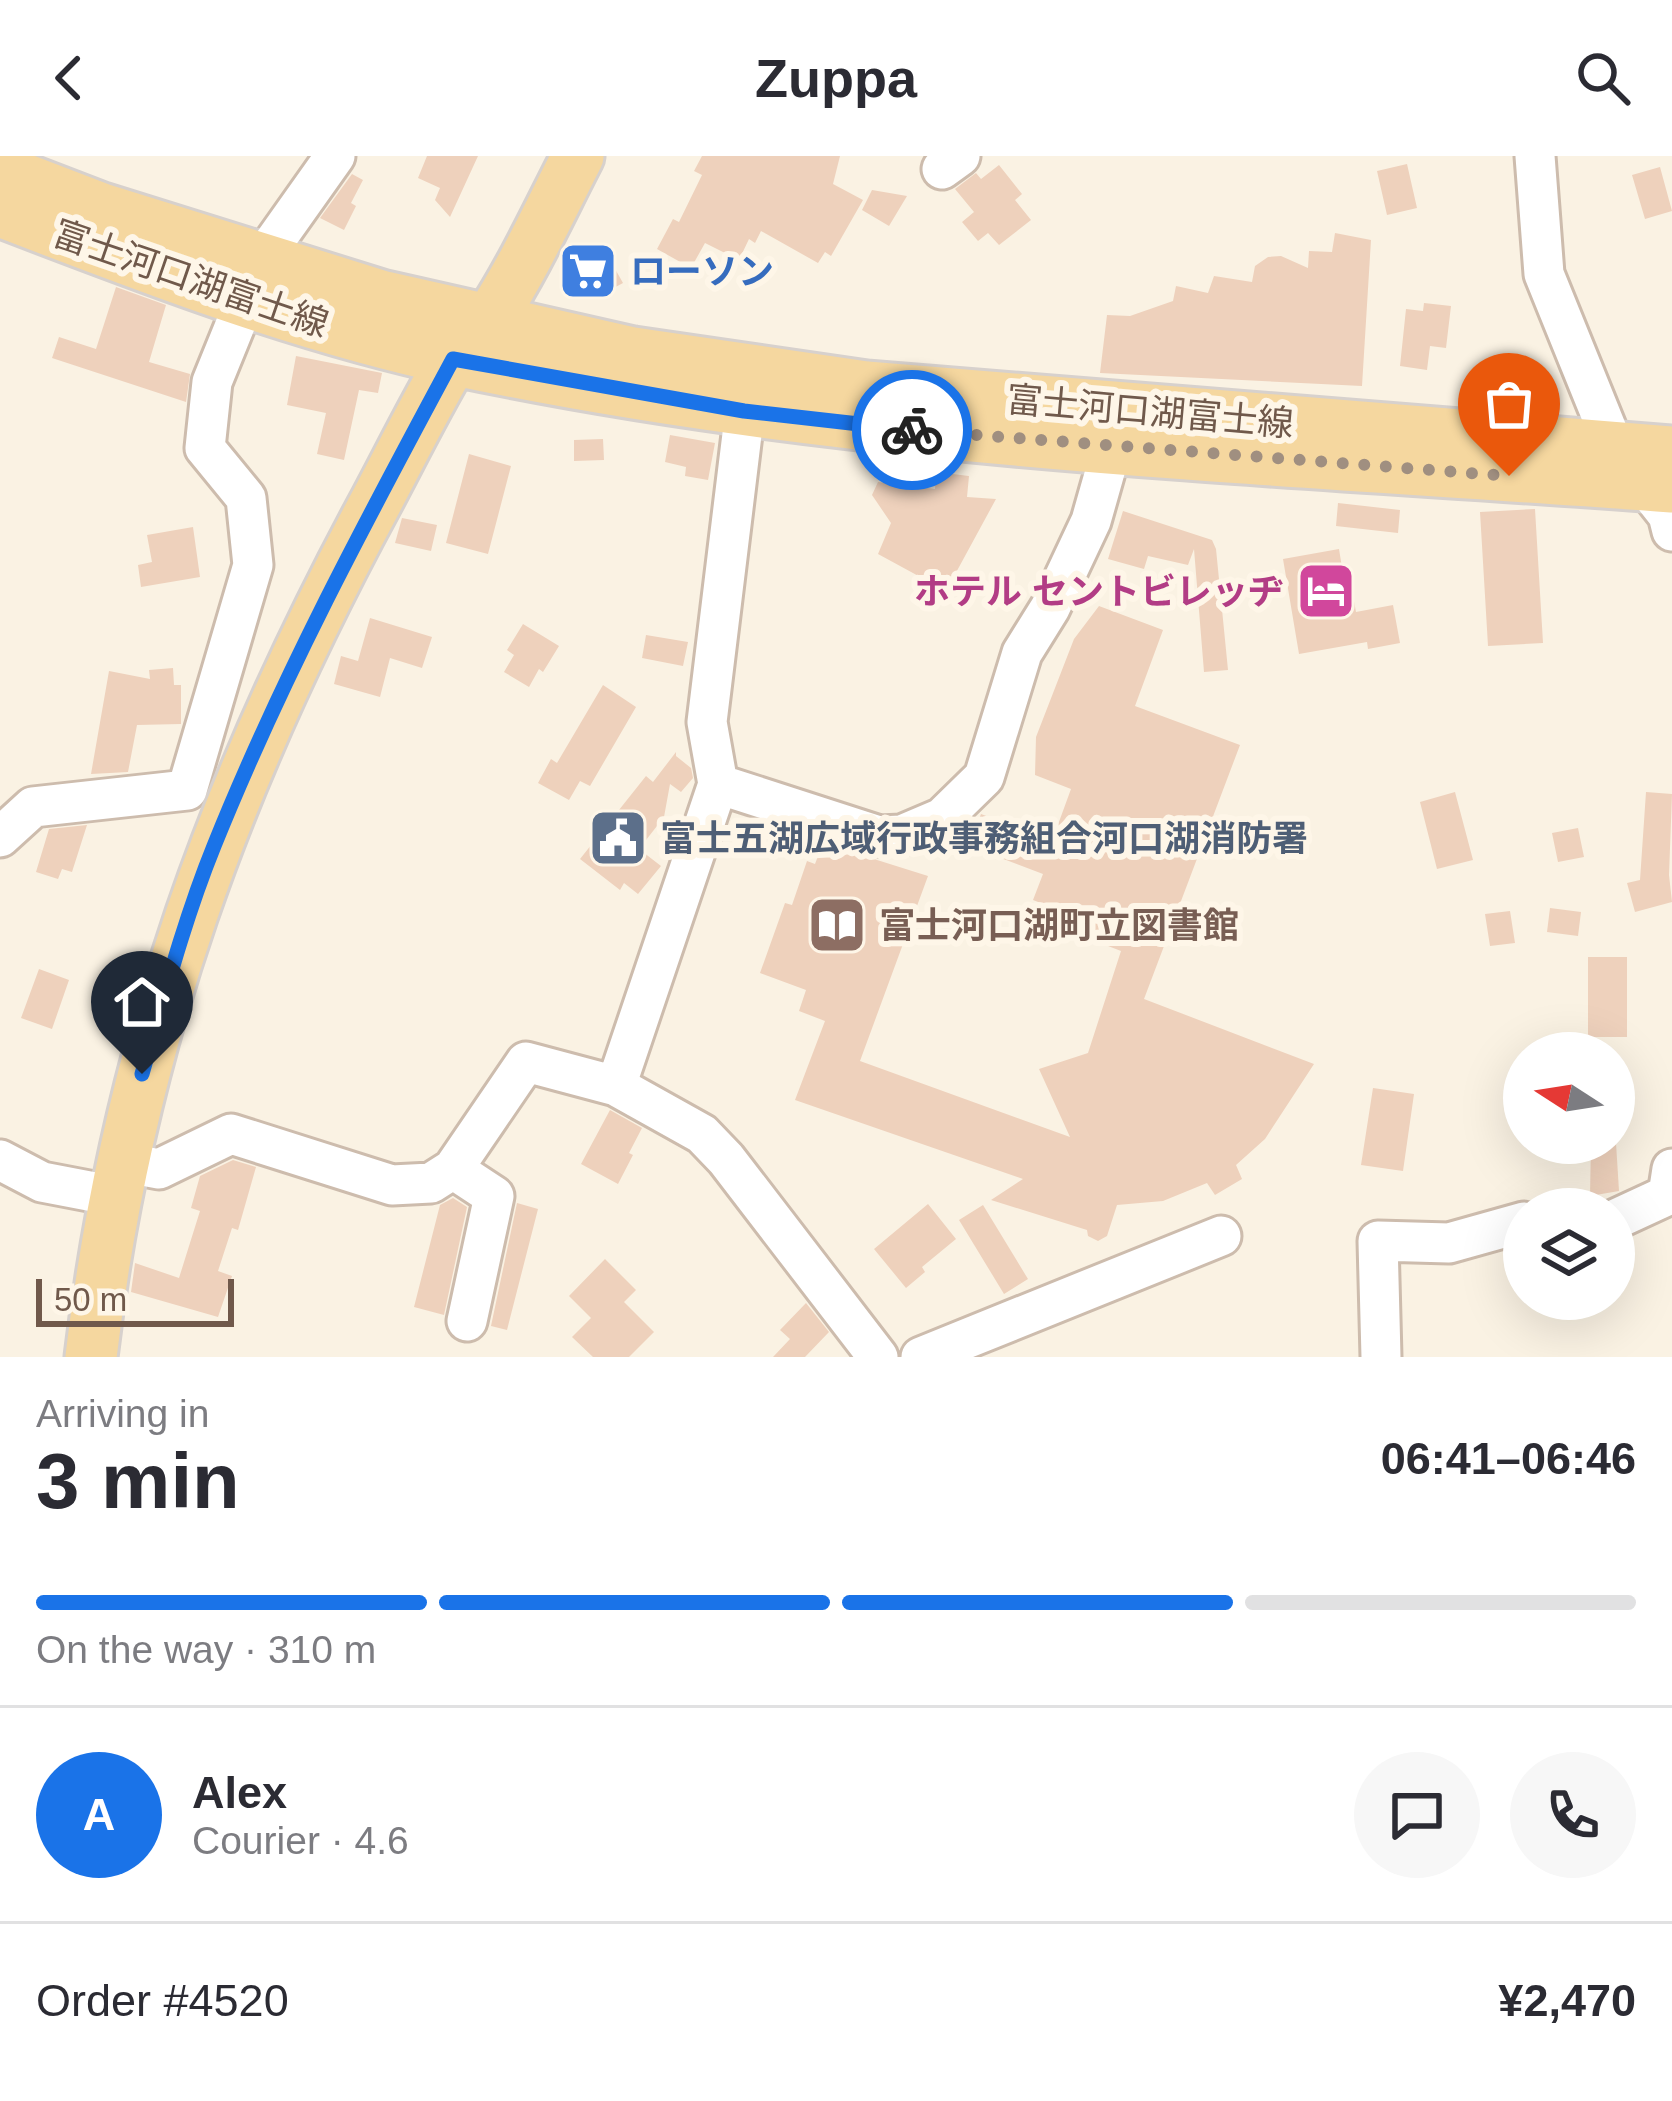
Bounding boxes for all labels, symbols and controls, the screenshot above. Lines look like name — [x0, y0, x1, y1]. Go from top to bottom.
icon: back — [36, 45, 102, 111]
icon: search — [1570, 45, 1636, 111]
text: Zuppa — [755, 48, 917, 108]
street label: 富士河口湖富士線 — [48, 212, 334, 345]
supermarket icon: ローソン — [557, 240, 619, 302]
place label: ローソン — [630, 251, 774, 292]
pin — [1458, 353, 1560, 476]
courier — [852, 370, 972, 490]
icon: bag — [1476, 371, 1542, 437]
street label: 富士河口湖富士線 — [1005, 379, 1295, 444]
icon: bike — [879, 397, 945, 463]
hotel icon: ホテル セントビレッヂ — [1295, 560, 1357, 622]
place label: ホテル セントビレッヂ — [914, 571, 1284, 612]
public building icon: 富士五湖広域行政事務組合河口湖消防署 — [587, 807, 649, 869]
place label: 富士五湖広域行政事務組合河口湖消防署 — [660, 818, 1308, 859]
library icon: 富士河口湖町立図書館 — [806, 894, 868, 956]
place label: 富士河口湖町立図書館 — [879, 905, 1239, 946]
pin — [91, 951, 193, 1074]
icon: home — [109, 969, 175, 1035]
north arrow — [1503, 1032, 1635, 1164]
map controls — [1503, 1032, 1635, 1320]
button: layers — [1503, 1188, 1635, 1320]
scale bar — [36, 1273, 234, 1326]
text: 50 m — [54, 1281, 127, 1318]
text: Arriving in — [36, 1392, 209, 1435]
text: 06:41–06:46 — [1381, 1433, 1636, 1484]
text: 3 min — [36, 1437, 240, 1525]
text: On the way · 310 m — [36, 1628, 376, 1671]
button: chat — [1354, 1752, 1480, 1878]
button: phone — [1510, 1752, 1636, 1878]
text: Alex — [192, 1767, 287, 1818]
text: A — [83, 1789, 115, 1840]
text: Courier · 4.6 — [192, 1819, 409, 1862]
text: Order #4520 — [36, 1975, 289, 2026]
text: ¥2,470 — [1498, 1975, 1636, 2026]

